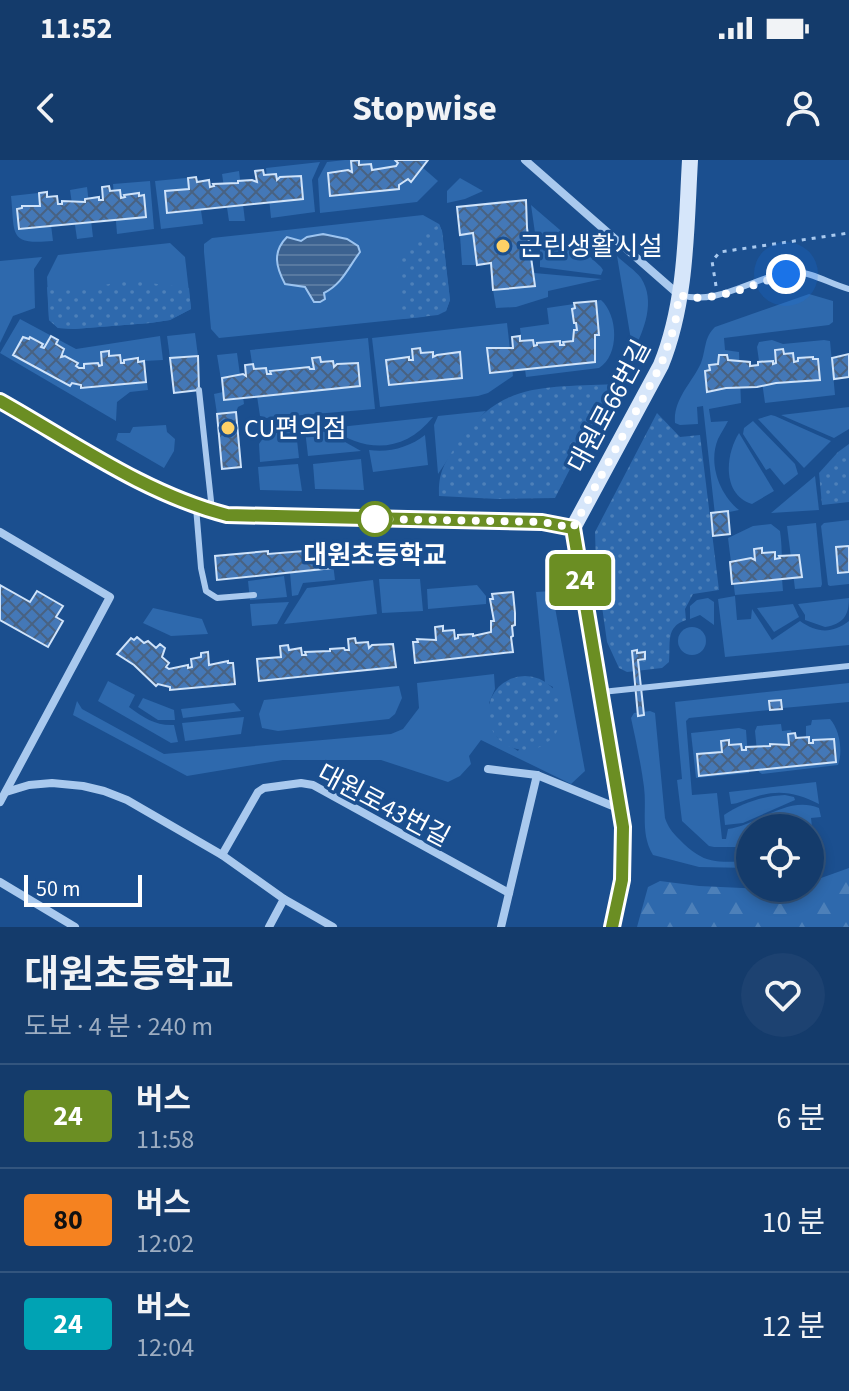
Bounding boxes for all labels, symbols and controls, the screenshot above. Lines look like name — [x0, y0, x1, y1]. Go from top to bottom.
text: 11:52 — [40, 7, 112, 50]
text: Stopwise — [352, 83, 497, 134]
icon: back — [24, 86, 68, 130]
icon: person — [781, 86, 825, 130]
place label: 근린생활시설 — [519, 228, 663, 265]
marker: 근린생활시설 — [494, 237, 512, 255]
your location — [766, 254, 806, 294]
street label: 대원로66번길 — [559, 333, 660, 479]
place label: CU편의점 — [244, 410, 347, 447]
marker: CU편의점 — [219, 419, 237, 437]
marker: 대원초등학교 — [358, 502, 392, 536]
place label: 대원초등학교 — [303, 537, 447, 574]
line badge: 24 — [544, 554, 616, 606]
text: 24 — [565, 560, 595, 600]
street label: 대원로43번길 — [311, 755, 457, 856]
map controls — [736, 814, 824, 902]
button: locate — [736, 814, 824, 902]
scale bar — [24, 871, 142, 907]
text: 50 m — [36, 873, 81, 905]
text: 대원초등학교 — [24, 948, 234, 1002]
button: heart — [741, 953, 825, 1037]
text: 도보 · 4 분 · 240 m — [24, 1008, 213, 1045]
text: 버스 — [136, 1078, 191, 1121]
text: 24 — [53, 1096, 83, 1136]
text: 6 분 — [776, 1097, 825, 1140]
text: 11:58 — [136, 1121, 194, 1158]
text: 버스 — [136, 1182, 191, 1225]
text: 80 — [53, 1200, 83, 1240]
text: 10 분 — [762, 1201, 825, 1244]
text: 12:02 — [136, 1225, 194, 1262]
text: 버스 — [136, 1286, 191, 1329]
text: 24 — [53, 1304, 83, 1344]
text: 12 분 — [762, 1305, 825, 1348]
text: 12:04 — [136, 1329, 194, 1366]

